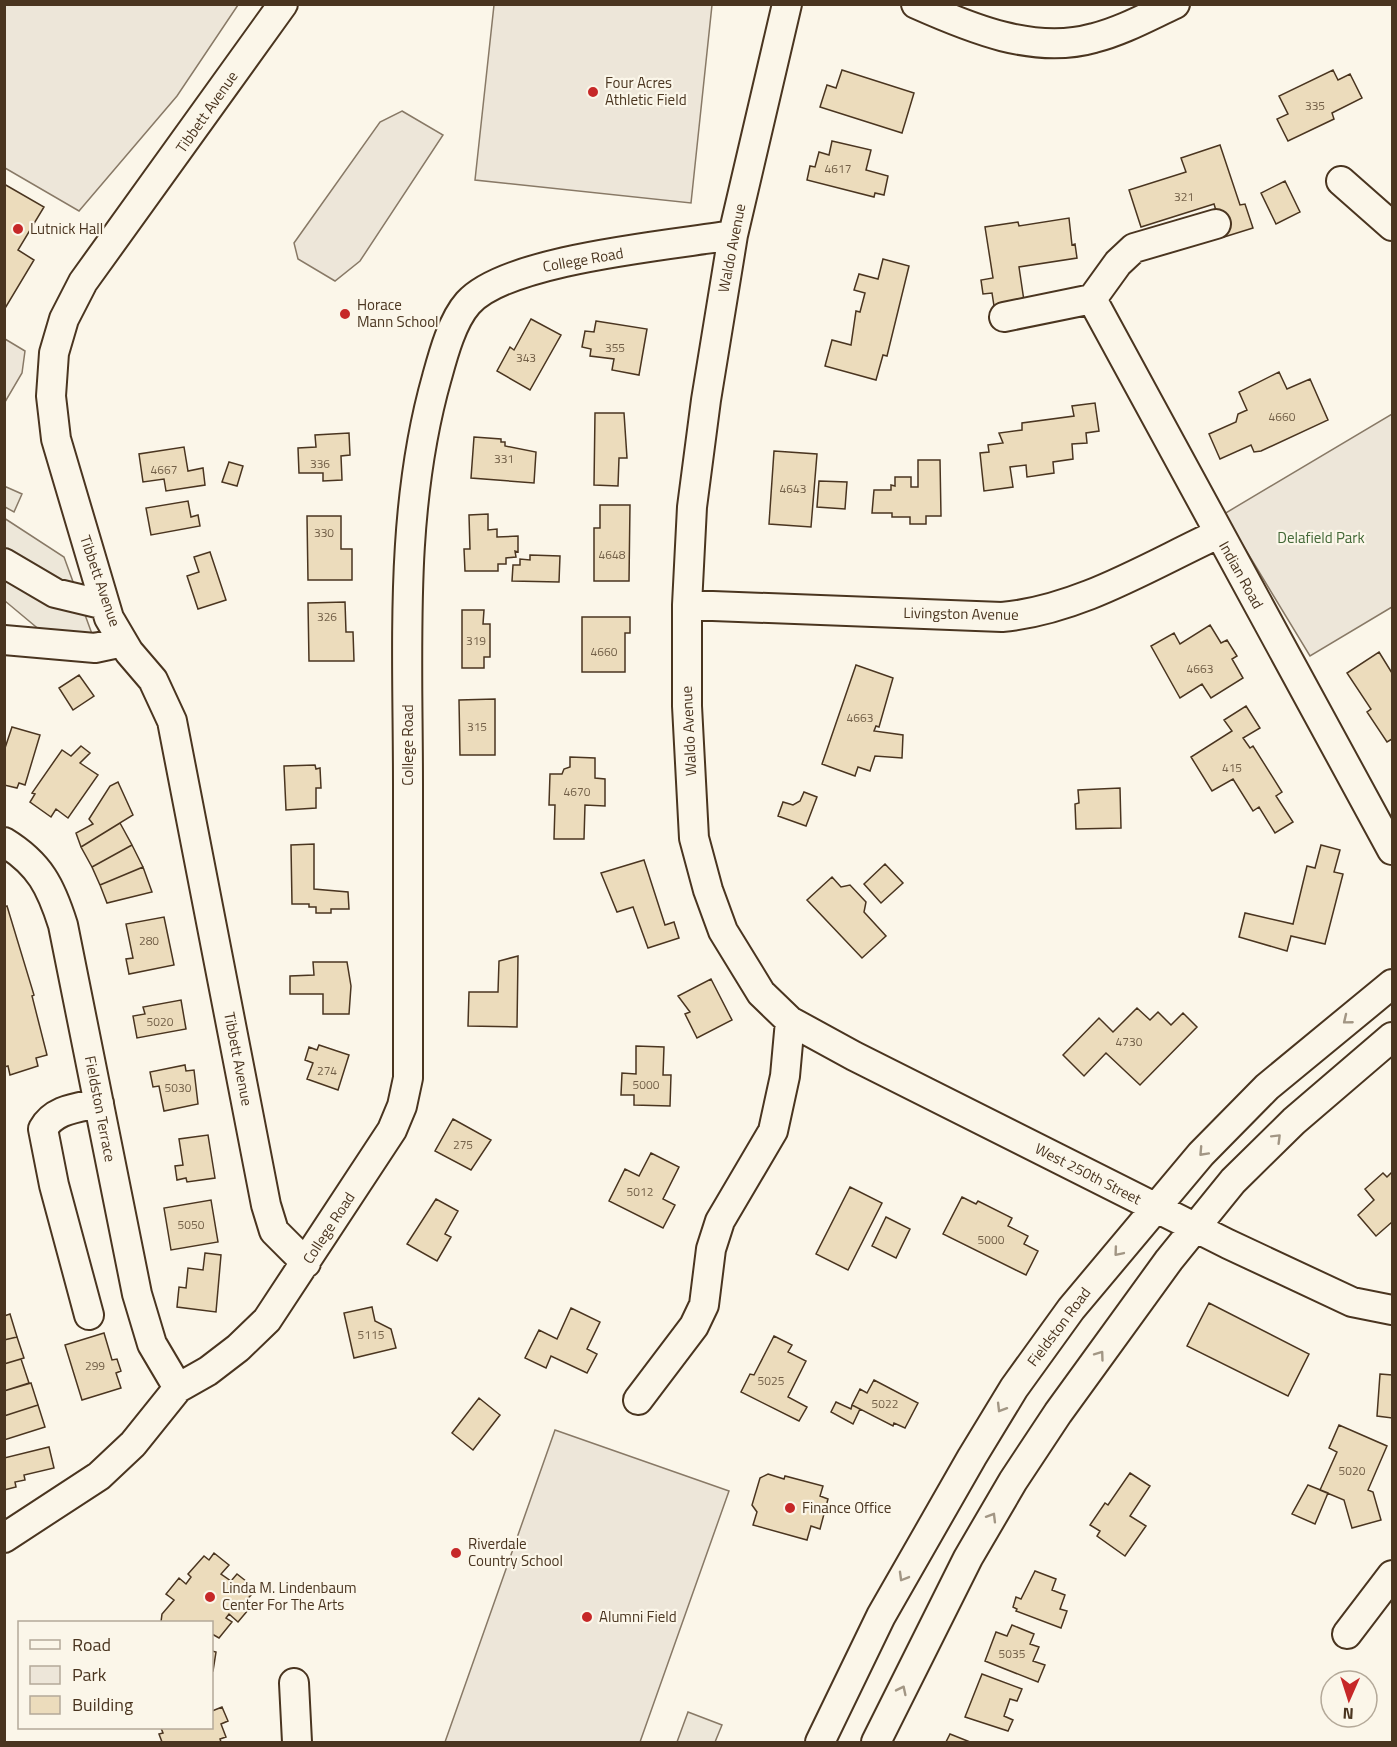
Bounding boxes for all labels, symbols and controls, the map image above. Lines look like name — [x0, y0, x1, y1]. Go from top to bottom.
street label: Tibbett Avenue — [170, 66, 243, 157]
place label: Four Acres Athletic Field — [605, 71, 687, 111]
marker: Four Acres Athletic Field — [586, 85, 600, 99]
house number: 335 — [1305, 96, 1325, 115]
house number: 4617 — [825, 159, 851, 178]
house number: 321 — [1174, 187, 1194, 206]
street label: Waldo Avenue — [712, 201, 751, 294]
place label: Lutnick Hall — [30, 217, 103, 240]
marker: Lutnick Hall — [11, 222, 25, 236]
street label: College Road — [541, 241, 625, 278]
place label: Horace Mann School — [357, 293, 439, 333]
marker: Horace Mann School — [338, 307, 352, 321]
house number: 355 — [605, 338, 625, 357]
house number: 343 — [516, 348, 536, 367]
house number: 4660 — [1269, 407, 1296, 426]
house number: 331 — [494, 449, 514, 468]
house number: 336 — [310, 454, 330, 473]
house number: 4667 — [151, 460, 177, 479]
house number: 4643 — [780, 479, 806, 498]
house number: 330 — [314, 523, 334, 542]
park label: Delafield Park — [1277, 526, 1365, 549]
street label: Tibbett Avenue — [74, 532, 127, 630]
street label: Indian Road — [1213, 537, 1270, 613]
house number: 4648 — [599, 545, 626, 564]
street label: Livingston Avenue — [903, 601, 1019, 626]
house number: 326 — [317, 607, 337, 626]
house number: 319 — [466, 631, 486, 650]
house number: 4660 — [591, 642, 618, 661]
house number: 4663 — [1187, 659, 1213, 678]
street label: Waldo Avenue — [675, 685, 702, 777]
street label: College Road — [396, 704, 419, 786]
house number: 4663 — [847, 708, 873, 727]
house number: 315 — [467, 717, 487, 736]
house number: 415 — [1222, 758, 1242, 777]
house number: 4670 — [564, 782, 591, 801]
house number: 280 — [139, 931, 159, 950]
street label: Tibbett Avenue — [218, 1010, 259, 1108]
house number: 5020 — [147, 1012, 174, 1031]
one-way arrow — [1343, 1013, 1354, 1024]
house number: 4730 — [1116, 1032, 1143, 1051]
street label: Fieldston Terrace — [79, 1054, 122, 1164]
house number: 274 — [317, 1061, 337, 1080]
house number: 5000 — [633, 1075, 660, 1094]
house number: 5030 — [165, 1078, 192, 1097]
one-way arrow — [1270, 1134, 1281, 1144]
house number: 275 — [453, 1135, 473, 1154]
street label: West 250th Street — [1031, 1137, 1146, 1211]
one-way arrow — [1199, 1145, 1210, 1155]
house number: 5012 — [627, 1182, 653, 1201]
street label: College Road — [297, 1187, 360, 1268]
house number: 5050 — [178, 1215, 205, 1234]
house number: 5000 — [978, 1230, 1005, 1249]
one-way arrow — [1115, 1245, 1126, 1256]
street label: Fieldston Road — [1021, 1282, 1096, 1371]
house number: 5115 — [358, 1325, 385, 1344]
one-way arrow — [1093, 1351, 1104, 1362]
house number: 299 — [85, 1356, 105, 1375]
house number: 5025 — [758, 1371, 785, 1390]
house number: 5022 — [872, 1394, 898, 1413]
one-way arrow — [997, 1402, 1009, 1412]
house number: 5020 — [1339, 1461, 1366, 1480]
place label: Finance Office — [802, 1496, 891, 1519]
marker: Finance Office — [783, 1501, 797, 1515]
one-way arrow — [985, 1513, 996, 1523]
place label: Riverdale Country School — [468, 1532, 563, 1572]
marker: Riverdale Country School — [449, 1546, 463, 1560]
one-way arrow — [899, 1570, 910, 1581]
place label: Linda M. Lindenbaum Center For The Arts — [222, 1576, 356, 1616]
marker: Linda M. Lindenbaum Center For The Arts — [203, 1590, 217, 1604]
place label: Alumni Field — [599, 1605, 677, 1628]
marker: Alumni Field — [580, 1610, 594, 1624]
legend — [18, 1621, 213, 1729]
text: Road — [72, 1631, 111, 1658]
house number: 5035 — [999, 1644, 1026, 1663]
text: Park — [72, 1661, 107, 1688]
north arrow — [1319, 1669, 1379, 1729]
one-way arrow — [894, 1686, 906, 1697]
text: Building — [72, 1691, 133, 1718]
text: N — [1342, 1702, 1354, 1726]

